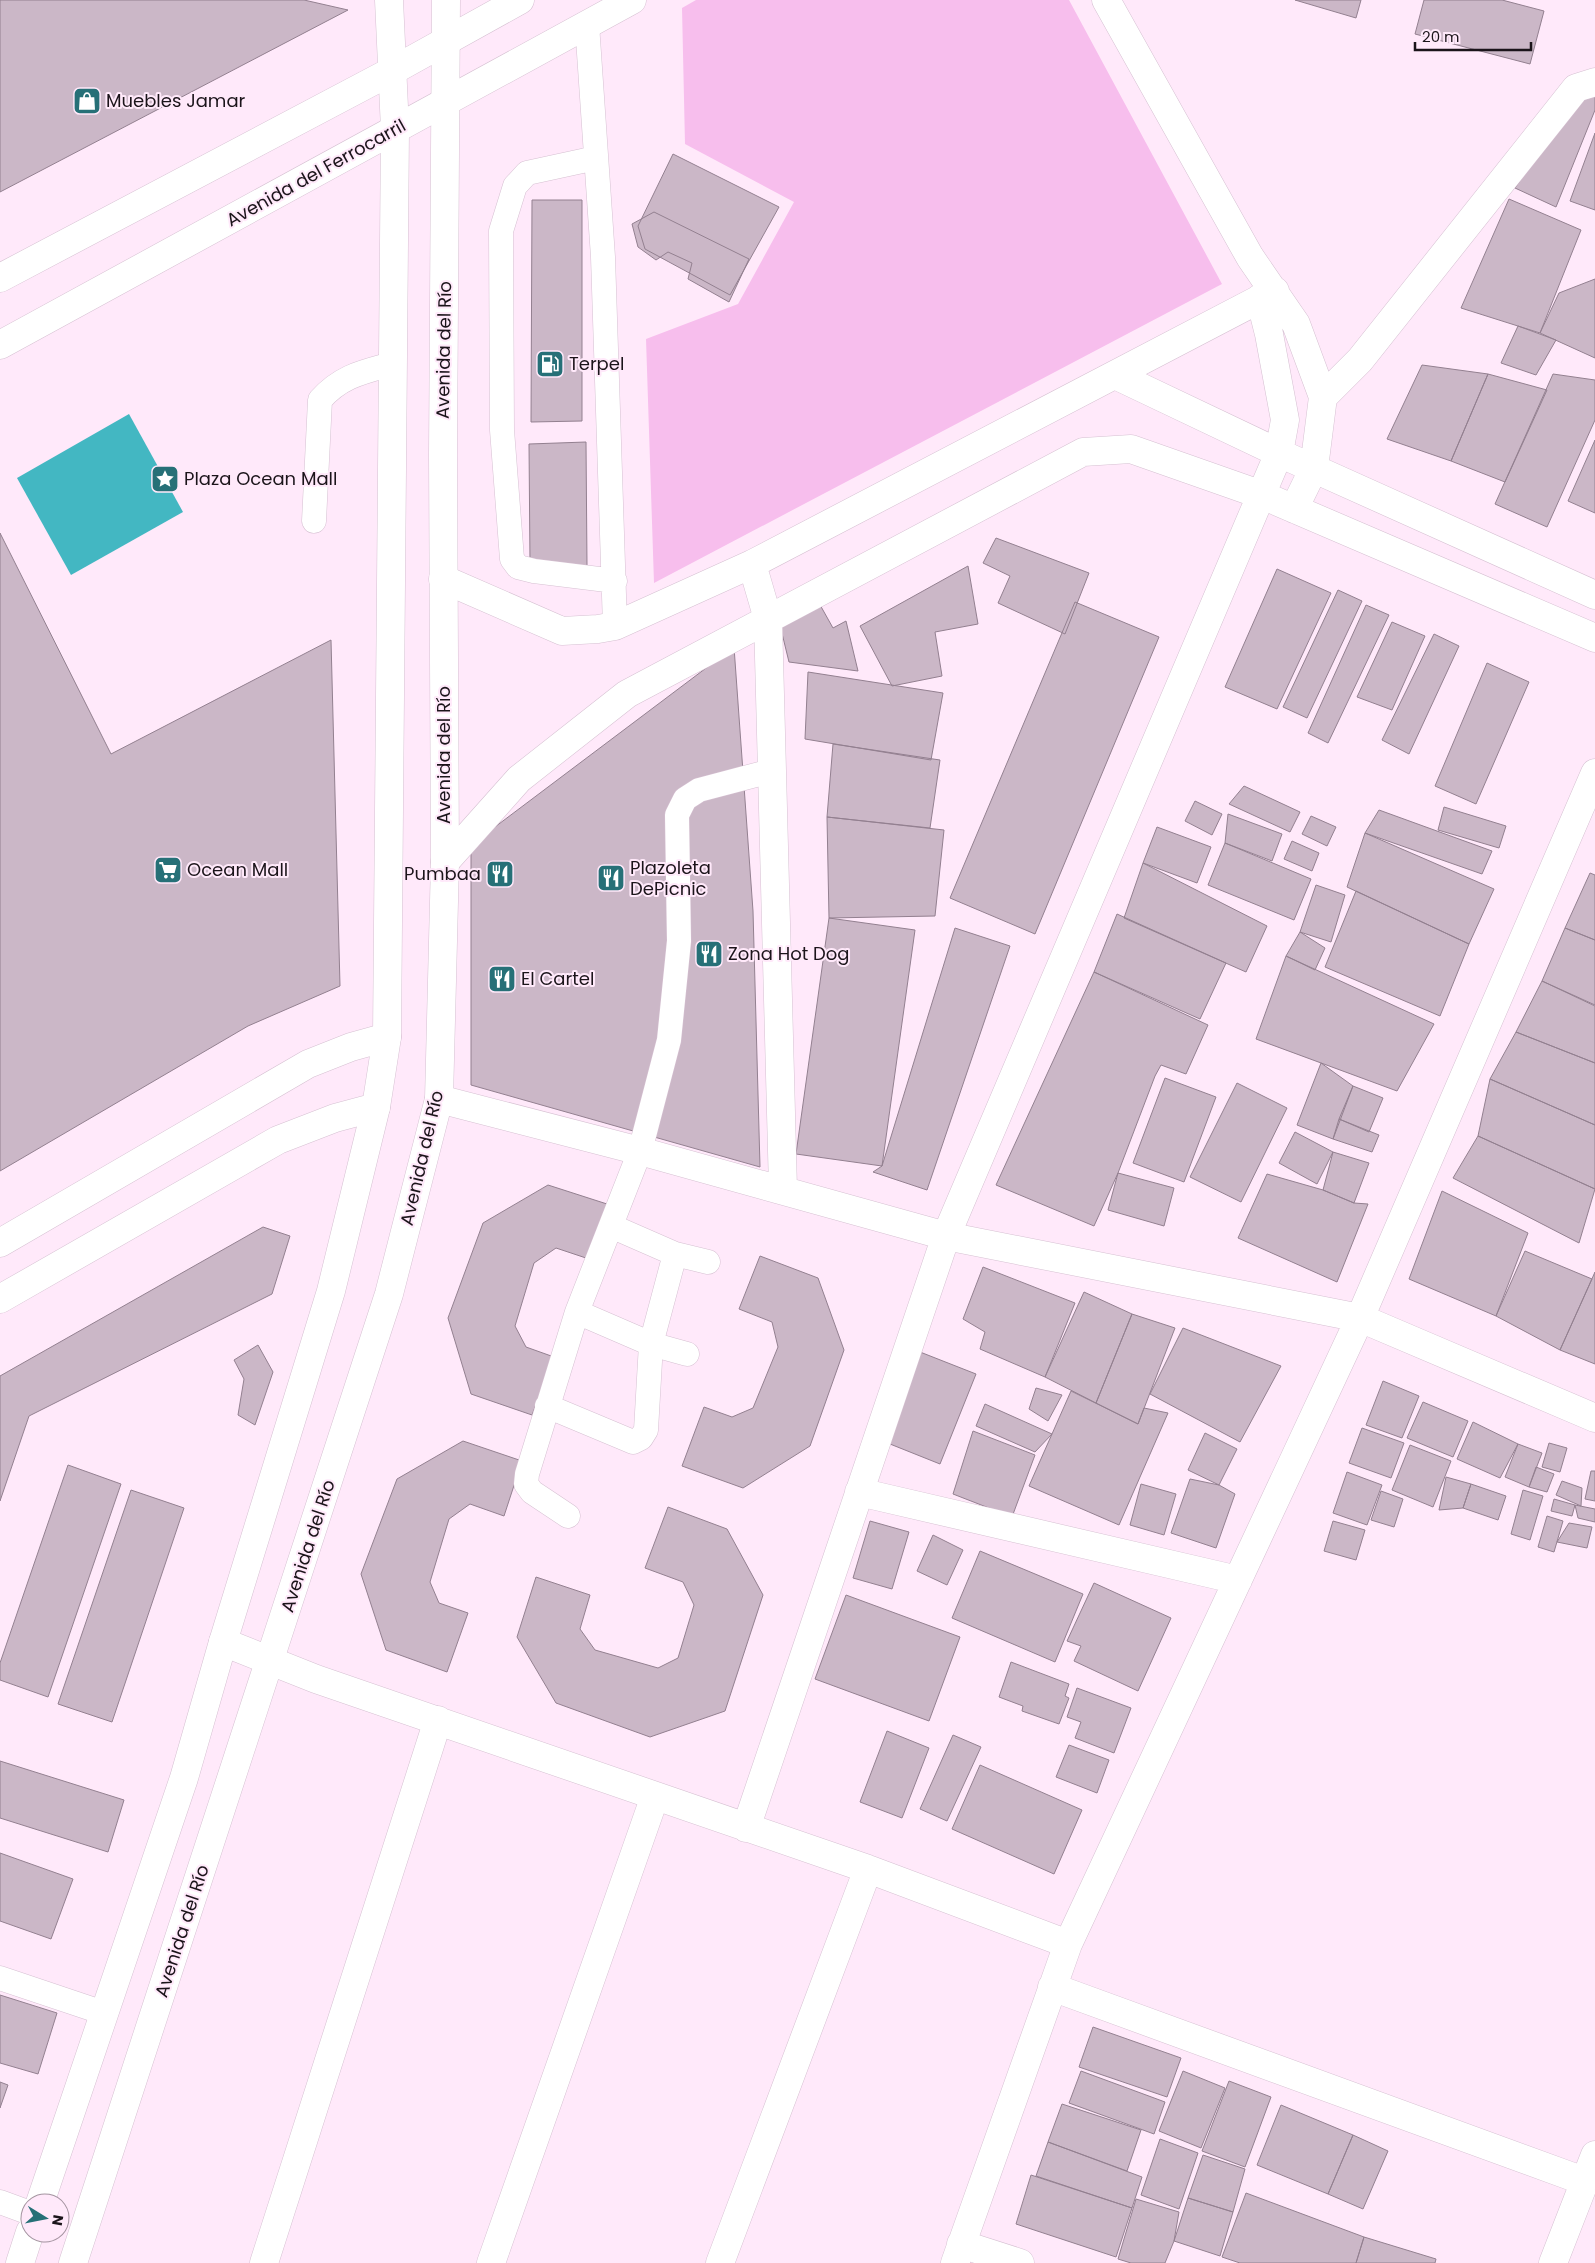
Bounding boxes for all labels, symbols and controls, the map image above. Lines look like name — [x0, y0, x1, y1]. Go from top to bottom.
scale bar — [1415, 20, 1531, 52]
text: 20 m — [1422, 26, 1460, 47]
shop icon: Muebles Jamar — [72, 86, 102, 116]
place label: Muebles Jamar — [106, 88, 246, 113]
street label: Avenida del Ferrocarril — [222, 113, 410, 232]
street label: Avenida del Río — [430, 281, 457, 419]
fuel station icon: Terpel — [535, 349, 565, 379]
place label: Terpel — [569, 351, 624, 376]
place icon: Plaza Ocean Mall — [150, 464, 180, 494]
place label: Plaza Ocean Mall — [184, 466, 337, 491]
street label: Avenida del Río — [431, 686, 456, 824]
supermarket icon: Ocean Mall — [153, 855, 183, 885]
place label: Plazoleta DePicnic — [630, 855, 711, 901]
place label: Ocean Mall — [187, 857, 288, 882]
restaurant icon: Pumbaa — [485, 859, 515, 889]
place label: Pumbaa — [404, 861, 481, 886]
restaurant icon: Plazoleta DePicnic — [596, 863, 626, 893]
restaurant icon: Zona Hot Dog — [694, 939, 724, 969]
place label: Zona Hot Dog — [728, 941, 850, 966]
restaurant icon: El Cartel — [487, 964, 517, 994]
place label: El Cartel — [521, 966, 594, 991]
street label: Avenida del Río — [394, 1088, 449, 1228]
street label: Avenida del Río — [274, 1476, 341, 1615]
street label: Avenida del Río — [148, 1861, 215, 2000]
north arrow — [20, 2193, 70, 2243]
text: N — [47, 2213, 69, 2227]

